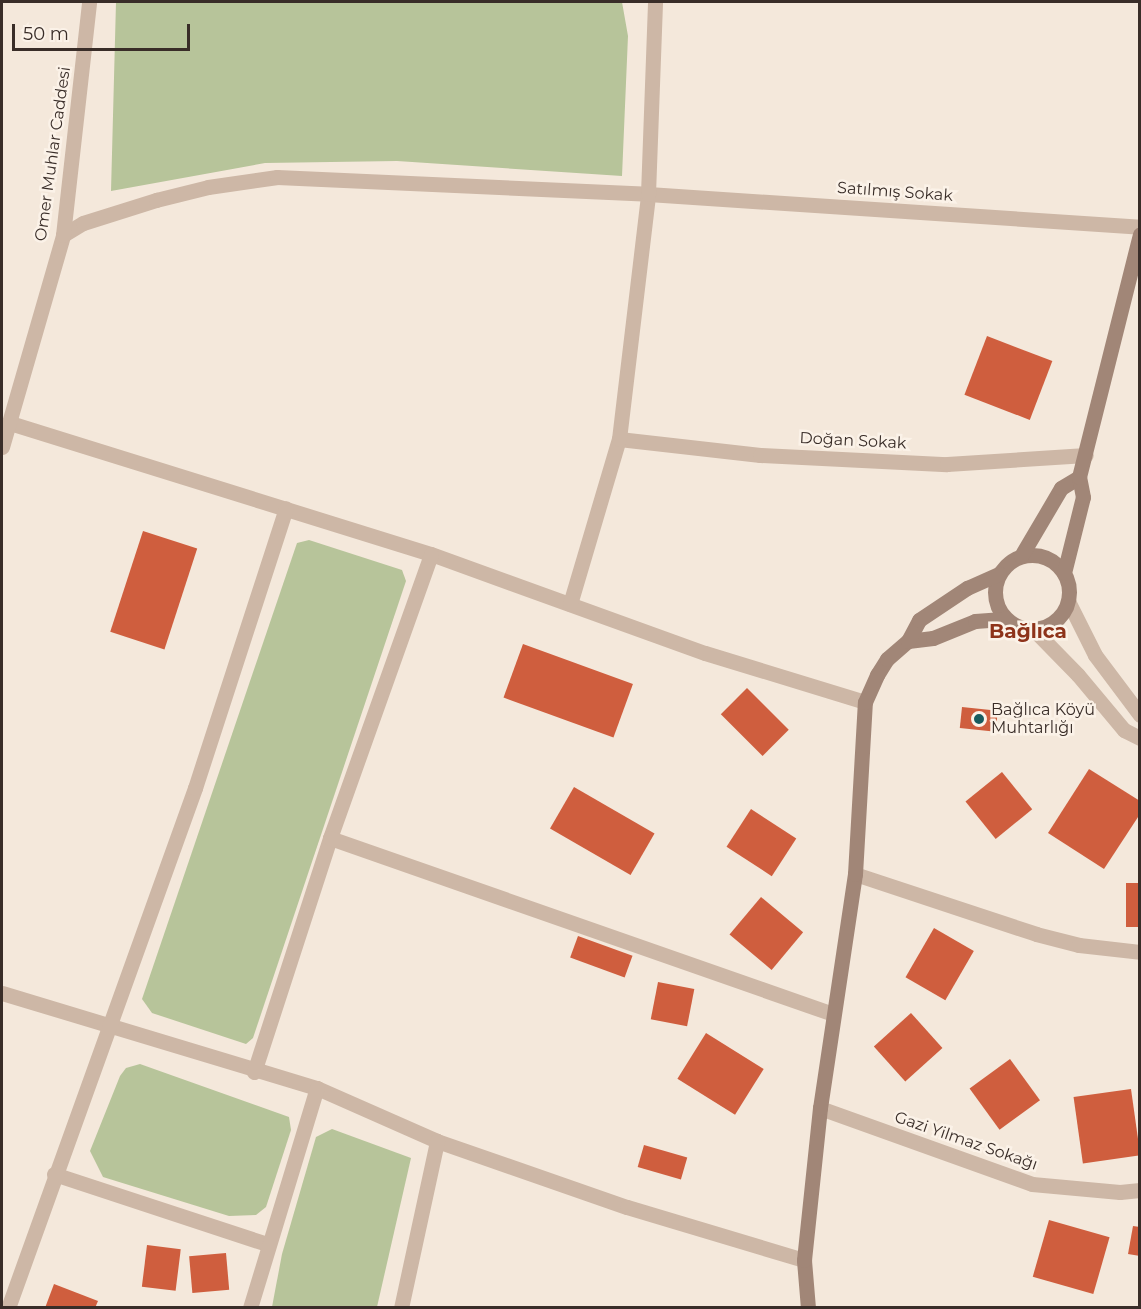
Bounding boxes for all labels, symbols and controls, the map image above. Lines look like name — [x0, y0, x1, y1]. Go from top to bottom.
scale bar — [15, 12, 194, 50]
text: 50 m — [23, 23, 69, 45]
street label: Omer Muhlar Caddesi — [31, 66, 75, 242]
street label: Satılmış Sokak — [836, 178, 954, 206]
street label: Doğan Sokak — [799, 429, 907, 453]
district label: Bağlıca — [989, 619, 1067, 643]
place label: Bağlıca Köyü Muhtarlığı — [991, 700, 1095, 738]
marker: Bağlıca Köyü Muhtarlığı — [972, 712, 986, 726]
street label: Gazi Yilmaz Sokağı — [892, 1108, 1040, 1174]

